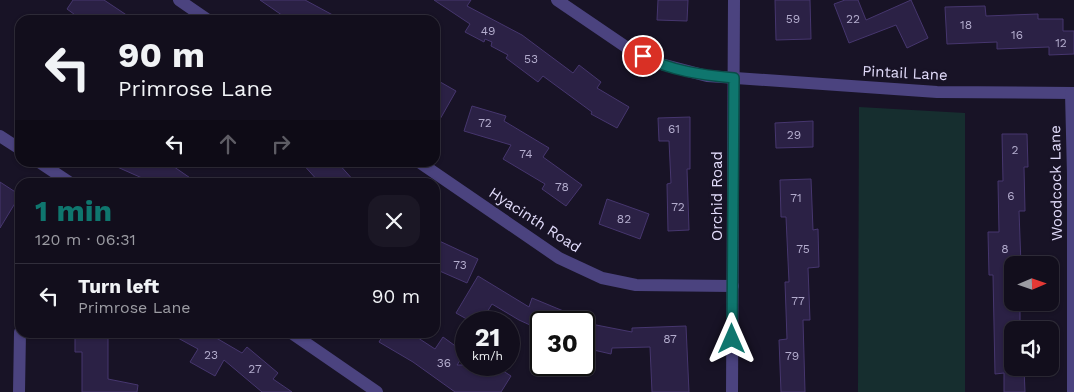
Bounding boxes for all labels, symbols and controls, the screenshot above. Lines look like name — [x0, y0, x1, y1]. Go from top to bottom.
house number: 59 — [786, 12, 800, 26]
house number: 22 — [846, 12, 860, 26]
house number: 18 — [960, 18, 972, 32]
house number: 49 — [481, 24, 495, 38]
house number: 16 — [1011, 28, 1023, 42]
text: 90 m — [118, 34, 205, 76]
icon: left — [35, 35, 100, 100]
pin — [622, 35, 664, 77]
house number: 12 — [1055, 36, 1067, 50]
icon: arrive — [629, 42, 657, 70]
house number: 53 — [524, 52, 538, 66]
street label: Pintail Lane — [862, 62, 948, 84]
text: Primrose Lane — [118, 76, 273, 101]
house number: 72 — [478, 116, 492, 130]
house number: 61 — [668, 122, 680, 136]
street label: Woodcock Lane — [1046, 125, 1066, 241]
house number: 29 — [787, 128, 801, 142]
icon: left — [161, 130, 189, 158]
icon: ahead — [214, 130, 242, 158]
icon: right — [267, 130, 295, 158]
house number: 2 — [1012, 143, 1019, 157]
house number: 74 — [519, 147, 533, 161]
street label: Orchid Road — [708, 151, 726, 241]
house number: 78 — [555, 180, 569, 194]
street label: Hyacinth Road — [486, 184, 584, 256]
house number: 6 — [1007, 189, 1015, 203]
house number: 71 — [790, 191, 802, 205]
text: 1 min — [35, 193, 112, 228]
button: close — [368, 195, 420, 247]
house number: 72 — [671, 200, 685, 214]
house number: 82 — [617, 212, 631, 226]
text: 120 m · 06:31 — [35, 230, 136, 249]
house number: 75 — [796, 242, 810, 256]
house number: 8 — [1001, 242, 1009, 256]
north arrow — [1004, 256, 1059, 311]
map controls — [1004, 256, 1059, 376]
house number: 73 — [453, 258, 467, 272]
text: Turn left — [78, 275, 159, 298]
icon: left — [35, 282, 63, 310]
text: 90 m — [372, 285, 420, 308]
house number: 77 — [791, 294, 805, 308]
text: Primrose Lane — [78, 298, 191, 317]
speed limit sign: 30 — [530, 311, 595, 376]
position arrow — [705, 312, 757, 364]
button: sound — [1004, 321, 1059, 376]
text: 21 — [475, 323, 500, 352]
house number: 87 — [663, 332, 677, 346]
house number: 23 — [204, 348, 218, 362]
text: km/h — [472, 349, 503, 363]
house number: 79 — [785, 349, 799, 363]
house number: 36 — [437, 356, 451, 370]
house number: 27 — [248, 362, 262, 376]

